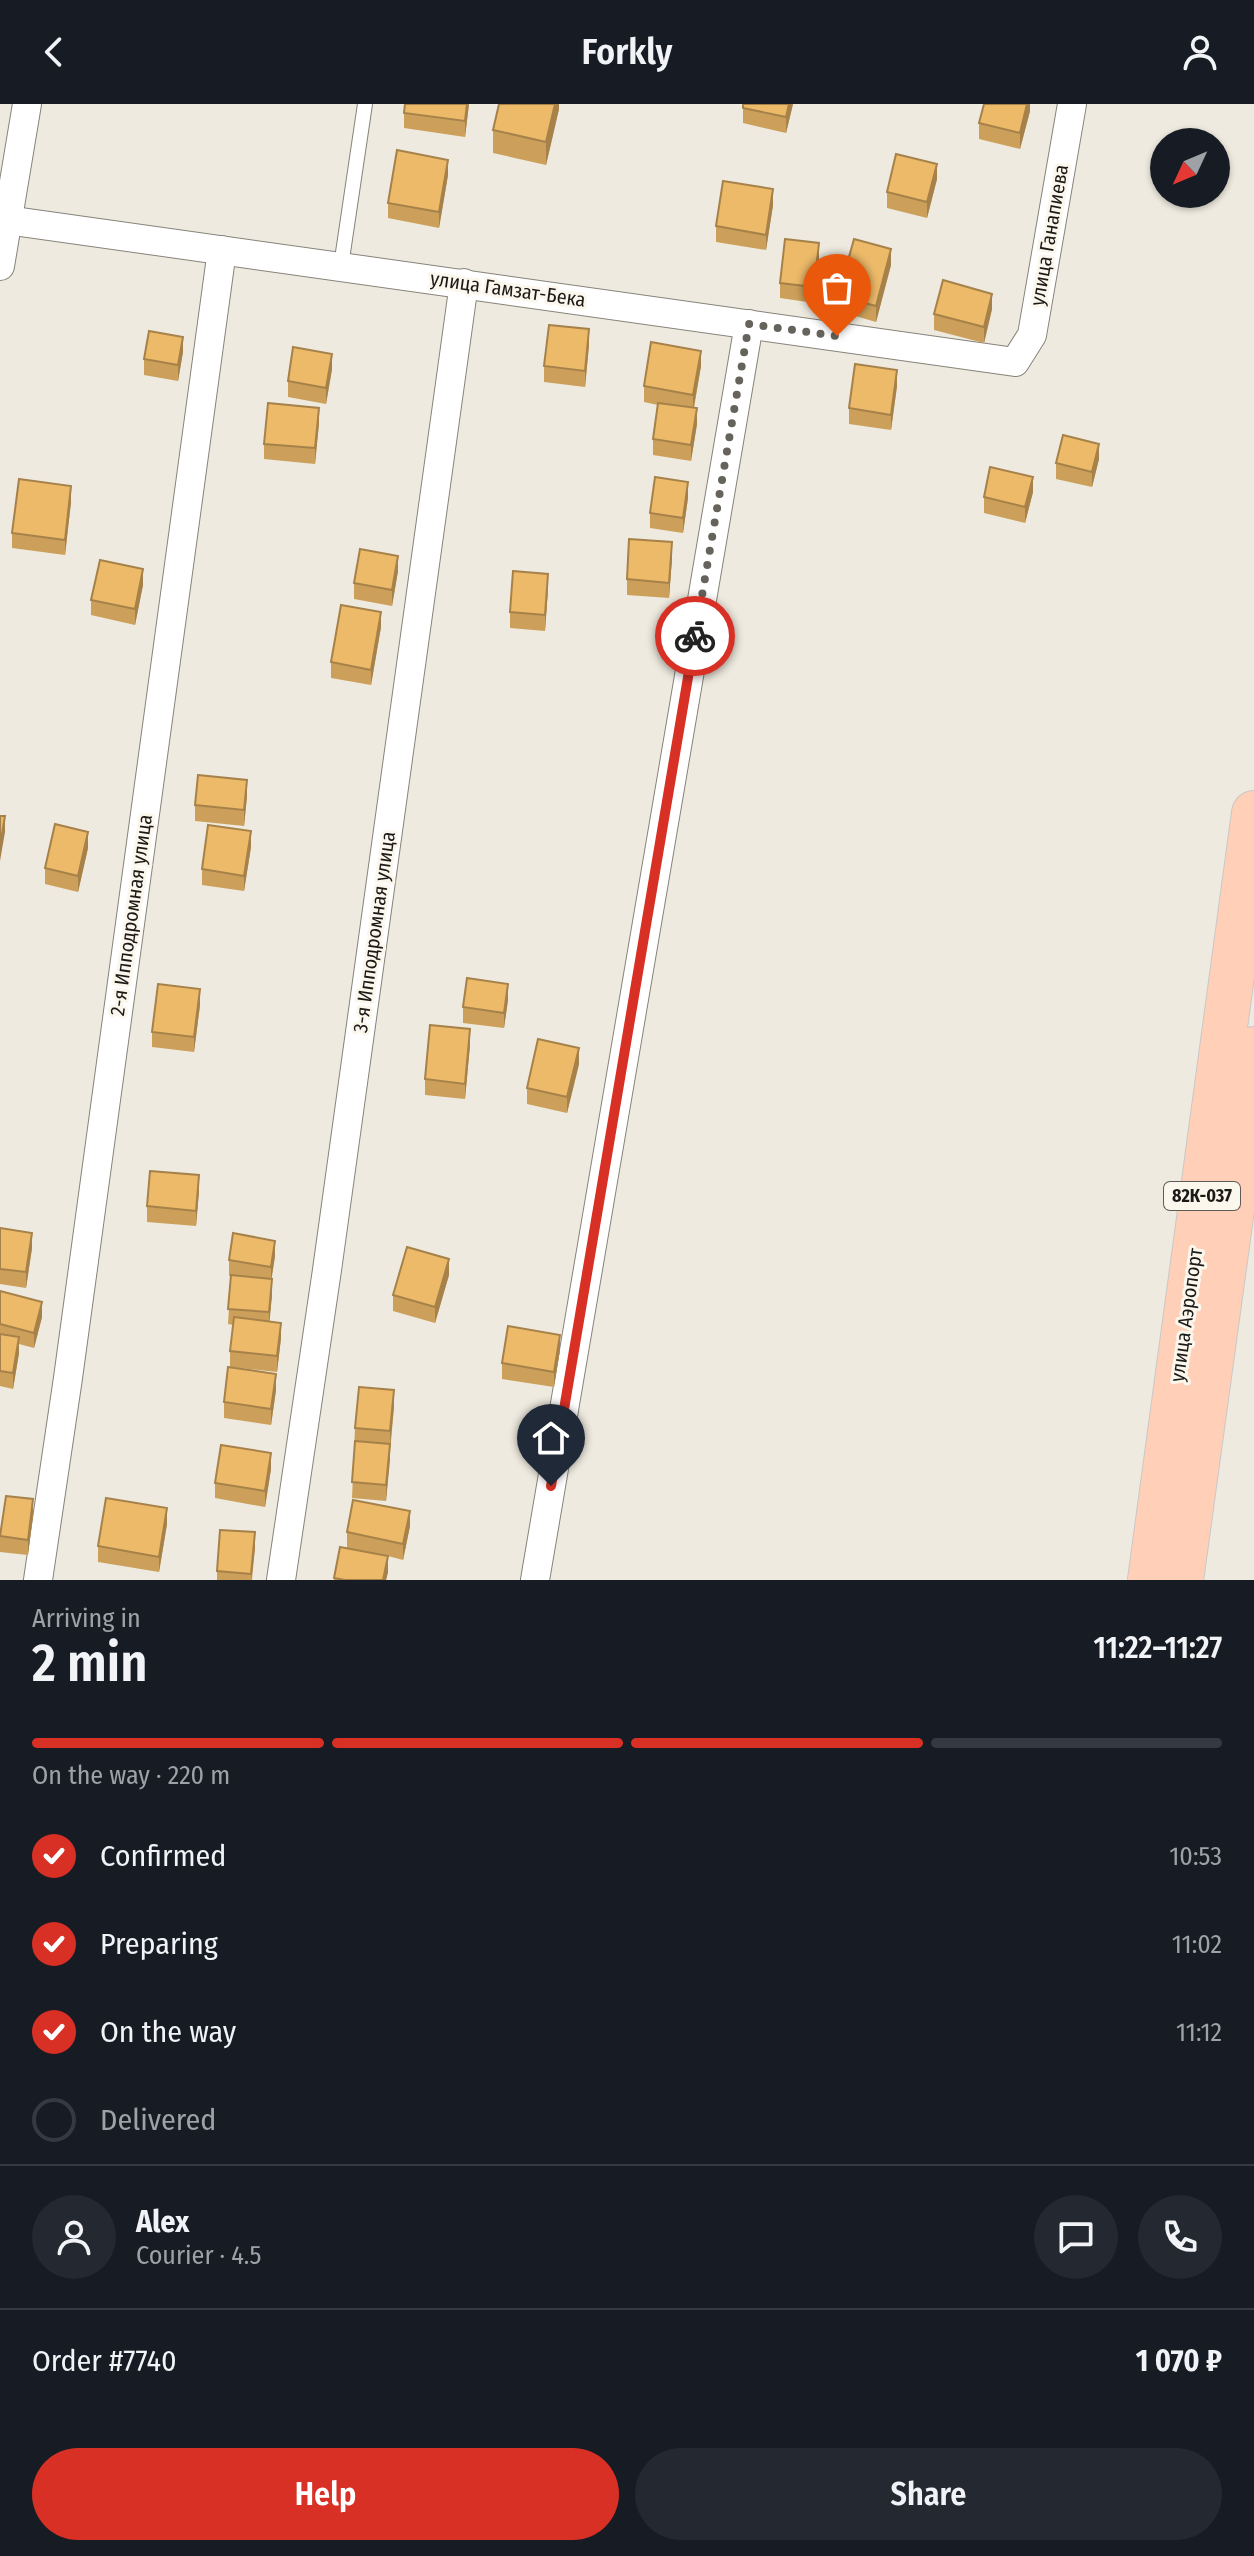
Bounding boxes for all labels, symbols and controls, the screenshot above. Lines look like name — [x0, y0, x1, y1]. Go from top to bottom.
icon: back — [32, 30, 76, 74]
text: Forkly — [581, 30, 673, 74]
icon: person — [1178, 30, 1222, 74]
north arrow — [1150, 128, 1230, 208]
map controls — [1150, 128, 1230, 208]
street label: улица Ганапиева — [1025, 162, 1073, 308]
pin — [803, 254, 871, 336]
street label: улица Гамзат-Бека — [429, 266, 587, 312]
icon: bag — [815, 266, 859, 310]
courier — [655, 596, 735, 676]
icon: bike — [673, 614, 717, 658]
street label: 2-я Ипподромная улица — [105, 813, 157, 1017]
street label: 3-я Ипподромная улица — [348, 830, 400, 1034]
road number: 82К-037 — [1164, 1182, 1240, 1210]
street label: улица Аэропорт — [1165, 1246, 1207, 1383]
pin — [517, 1404, 585, 1486]
icon: home — [529, 1416, 573, 1460]
text: Arriving in — [32, 1603, 141, 1634]
text: 11:22–11:27 — [1094, 1630, 1222, 1666]
text: 2 min — [32, 1632, 148, 1695]
text: On the way · 220 m — [32, 1760, 230, 1791]
icon: check — [32, 1834, 76, 1878]
text: Confirmed — [100, 1838, 226, 1874]
text: 10:53 — [1169, 1841, 1222, 1872]
icon: check — [32, 1922, 76, 1966]
text: Preparing — [100, 1926, 218, 1962]
text: 11:02 — [1172, 1929, 1222, 1960]
icon: check — [32, 2010, 76, 2054]
text: On the way — [100, 2014, 236, 2050]
text: 11:12 — [1176, 2017, 1222, 2048]
text: Delivered — [100, 2102, 216, 2138]
button: person — [32, 2195, 116, 2279]
button: chat — [1034, 2195, 1118, 2279]
button: phone — [1138, 2195, 1222, 2279]
text: Alex — [136, 2204, 189, 2240]
text: Courier · 4.5 — [136, 2240, 262, 2271]
text: Order #7740 — [32, 2343, 177, 2379]
text: 1 070 ₽ — [1136, 2343, 1222, 2379]
button: Help — [32, 2448, 619, 2540]
button: Share — [635, 2448, 1222, 2540]

